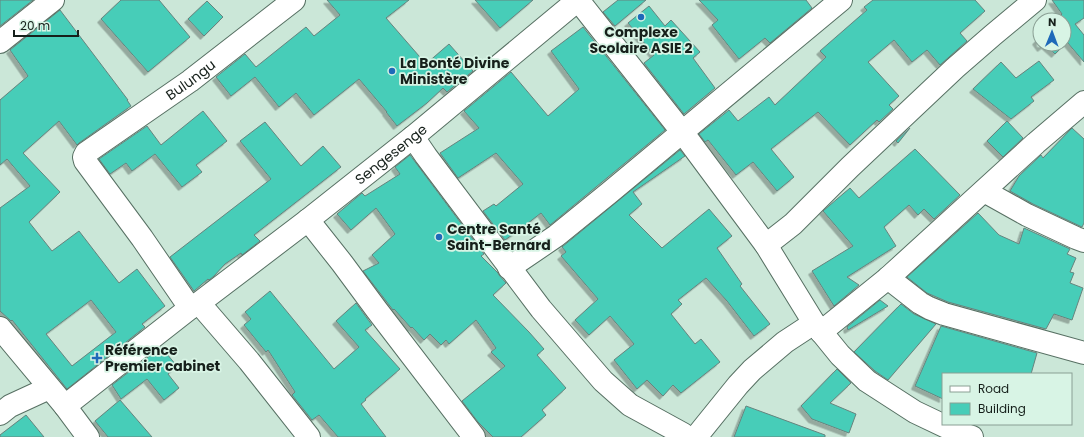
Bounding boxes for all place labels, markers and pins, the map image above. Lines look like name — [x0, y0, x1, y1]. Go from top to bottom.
marker: Complexe Scolaire ASIE 2 — [636, 12, 646, 22]
place label: Complexe Scolaire ASIE 2 — [590, 22, 692, 58]
place label: La Bonté Divine Ministère — [400, 53, 510, 89]
marker: La Bonté Divine Ministère — [387, 66, 397, 76]
place label: Centre Santé Saint-Bernard — [447, 219, 551, 255]
marker: Centre Santé Saint-Bernard — [434, 232, 444, 242]
place label: Référence Premier cabinet — [105, 340, 221, 376]
marker: Référence Premier cabinet — [92, 353, 102, 363]

